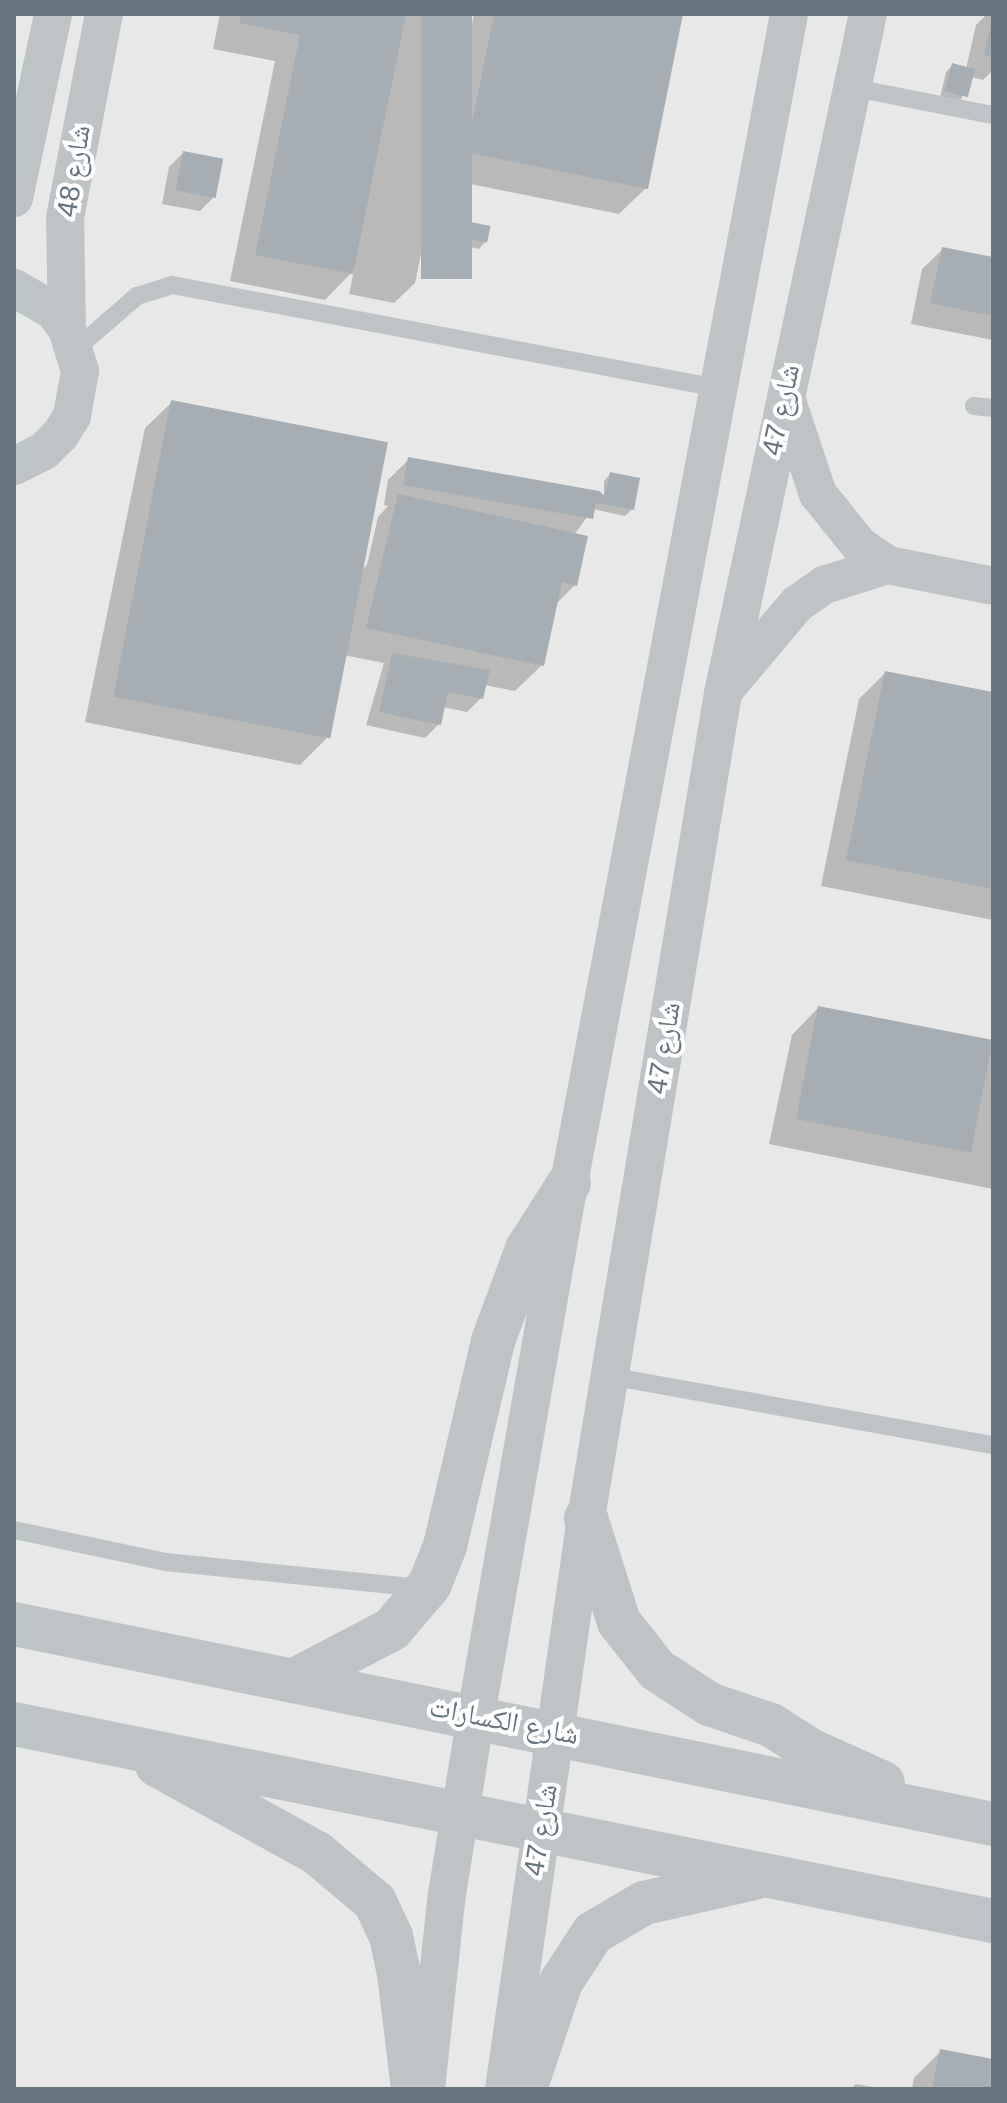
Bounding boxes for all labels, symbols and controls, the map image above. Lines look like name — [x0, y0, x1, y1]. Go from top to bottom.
street label: شارع 48 — [50, 123, 98, 219]
street label: شارع 47 — [755, 361, 807, 459]
street label: شارع 47 — [640, 1000, 688, 1096]
street label: شارع الكسارات — [427, 1690, 581, 1752]
street label: شارع 47 — [517, 1782, 565, 1878]

